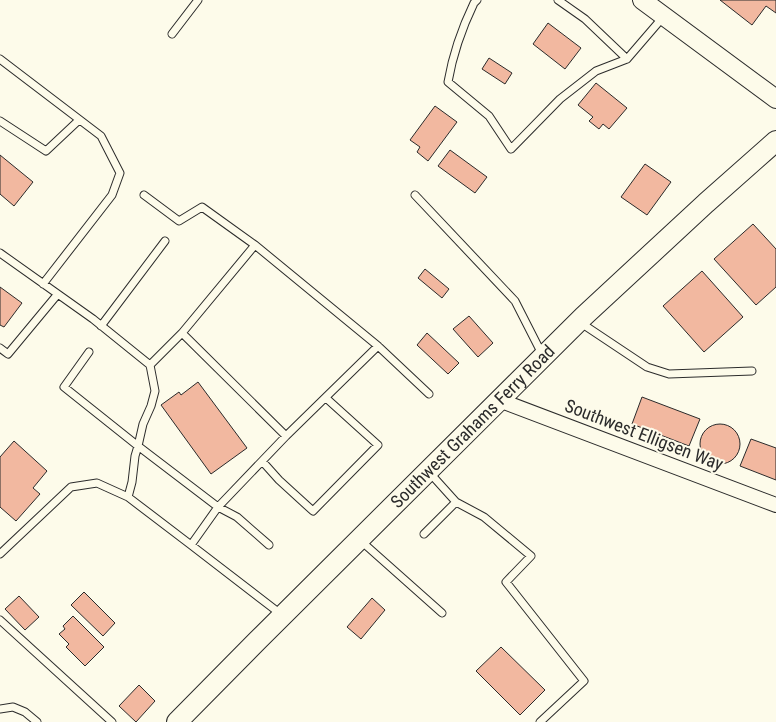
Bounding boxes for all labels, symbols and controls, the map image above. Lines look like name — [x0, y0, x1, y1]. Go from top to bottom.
street label: Southwest Grahams Ferry Road — [386, 340, 559, 512]
street label: Southwest Elligsen Way — [562, 395, 727, 475]

